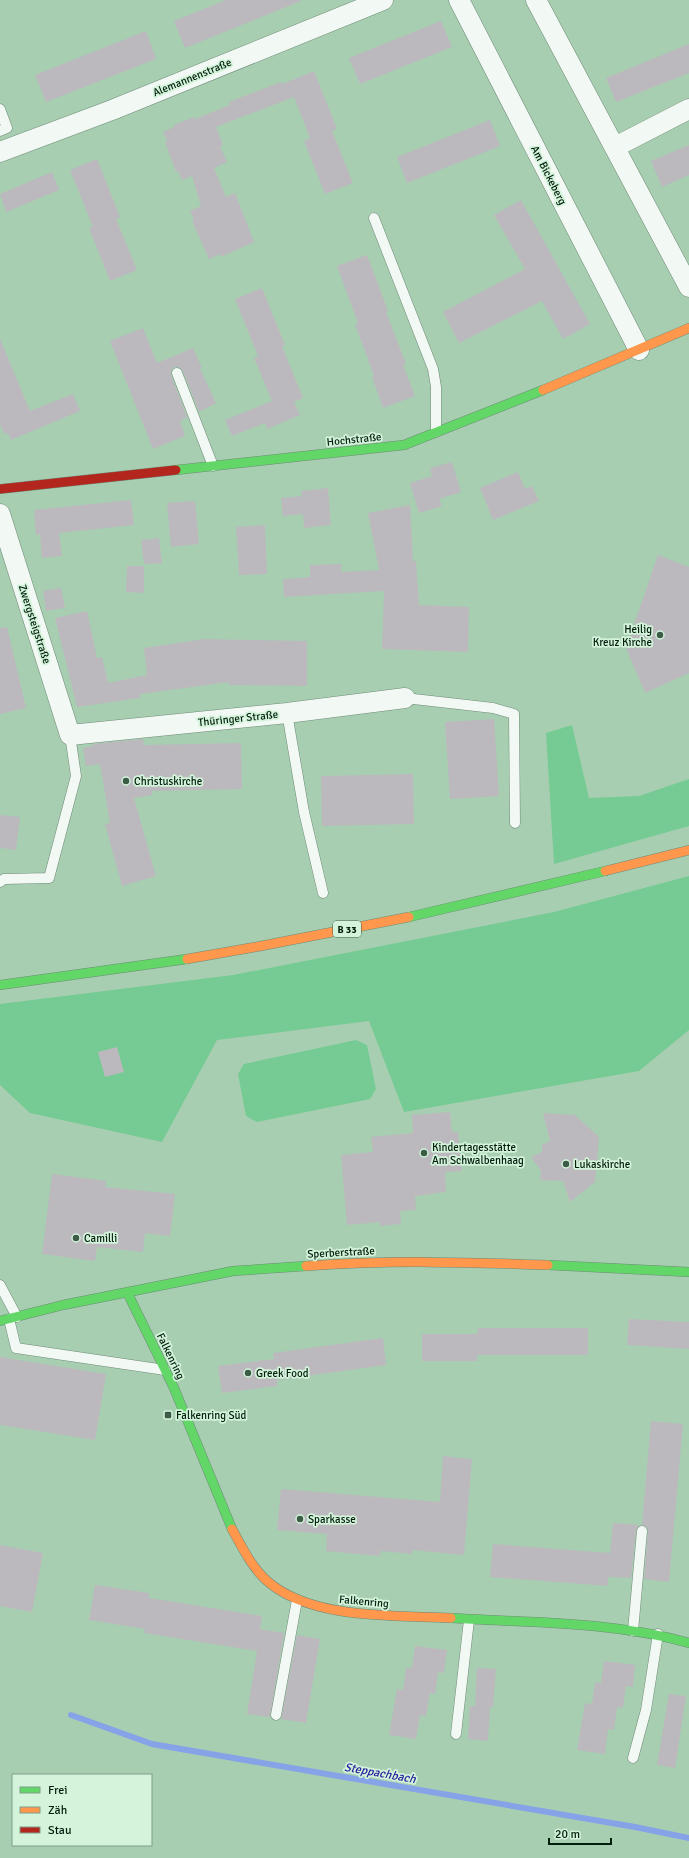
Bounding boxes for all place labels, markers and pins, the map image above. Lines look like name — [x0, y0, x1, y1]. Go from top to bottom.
place label: Heilig Kreuz Kirche — [593, 623, 652, 649]
marker: Heilig Kreuz Kirche — [655, 630, 665, 640]
place label: Christuskirche — [134, 775, 202, 788]
marker: Christuskirche — [121, 776, 131, 786]
place label: Kindertagesstätte Am Schwalbenhaag — [432, 1141, 524, 1167]
marker: Kindertagesstätte Am Schwalbenhaag — [419, 1148, 429, 1158]
place label: Lukaskirche — [574, 1158, 630, 1171]
marker: Lukaskirche — [561, 1159, 571, 1169]
place label: Camilli — [84, 1232, 117, 1245]
marker: Camilli — [71, 1233, 81, 1243]
place label: Greek Food — [256, 1367, 309, 1380]
marker: Greek Food — [243, 1368, 253, 1378]
place label: Falkenring Süd — [176, 1409, 247, 1422]
marker: Falkenring Süd — [163, 1410, 173, 1420]
place label: Sparkasse — [308, 1513, 356, 1526]
marker: Sparkasse — [295, 1514, 305, 1524]

